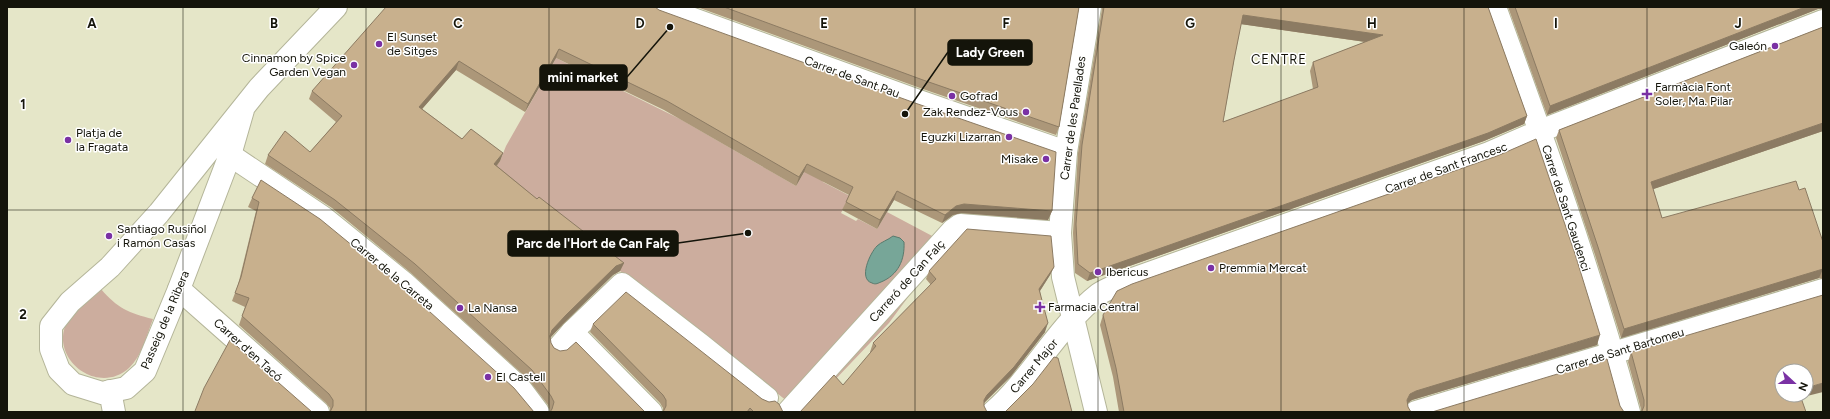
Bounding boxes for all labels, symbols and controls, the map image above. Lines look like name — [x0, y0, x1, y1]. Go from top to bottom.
text: A — [87, 16, 97, 31]
text: B — [270, 16, 278, 31]
text: C — [453, 16, 463, 31]
text: D — [635, 16, 645, 31]
text: E — [820, 16, 828, 31]
text: F — [1002, 16, 1010, 31]
text: G — [1185, 16, 1195, 31]
text: H — [1367, 16, 1377, 31]
text: I — [1554, 16, 1558, 31]
text: J — [1734, 16, 1742, 31]
place label: El Sunset de Sitges — [387, 30, 438, 58]
marker: El Sunset de Sitges — [374, 39, 384, 49]
place label: Galeón — [1729, 39, 1767, 53]
callout: Lady Green — [948, 40, 1032, 65]
marker: Galeón — [1770, 41, 1780, 51]
text: Lady Green — [956, 45, 1024, 60]
place label: Cinnamon by Spice Garden Vegan — [242, 51, 346, 79]
district label: CENTRE — [1251, 52, 1307, 67]
street label: Carrer de Sant Pau — [802, 53, 902, 101]
street label: Carrer de les Parellades — [1057, 55, 1089, 181]
marker: Cinnamon by Spice Garden Vegan — [349, 60, 359, 70]
callout: mini market — [540, 65, 627, 90]
text: mini market — [548, 70, 618, 85]
place label: Farmàcia Font Soler, Ma. Pilar — [1655, 80, 1733, 108]
place label: Gofrad — [960, 89, 998, 103]
marker: Farmàcia Font Soler, Ma. Pilar — [1642, 89, 1652, 99]
marker: Gofrad — [947, 91, 957, 101]
text: 1 — [20, 97, 26, 112]
place label: Zak Rendez-Vous — [923, 105, 1018, 119]
marker: Zak Rendez-Vous — [1021, 107, 1031, 117]
place label: Platja de la Fragata — [76, 126, 128, 154]
place label: Eguzki Lizarran — [921, 130, 1001, 144]
marker: Eguzki Lizarran — [1004, 132, 1014, 142]
marker: Platja de la Fragata — [63, 135, 73, 145]
street label: Carrer de Sant Francesc — [1383, 139, 1510, 197]
street label: Carrer de Sant Gaudenci — [1539, 143, 1593, 273]
place label: Misake — [1001, 152, 1038, 166]
marker: Misake — [1041, 154, 1051, 164]
place label: Santiago Rusiñol i Ramon Casas — [117, 222, 206, 250]
marker: Santiago Rusiñol i Ramon Casas — [104, 231, 114, 241]
callout: Parc de l'Hort de Can Falç — [508, 231, 678, 256]
street label: Carrer de la Carreta — [347, 235, 437, 313]
text: Parc de l'Hort de Can Falç — [516, 236, 670, 251]
street label: Carreró de Can Falç — [866, 237, 948, 325]
place label: Premmia Mercat — [1219, 261, 1307, 275]
marker: Premmia Mercat — [1206, 263, 1216, 273]
place label: Ibericus — [1106, 265, 1149, 279]
marker: Ibericus — [1093, 267, 1103, 277]
street label: Passeig de la Ribera — [138, 269, 192, 371]
place label: Farmacia Central — [1048, 300, 1139, 314]
place label: La Nansa — [468, 301, 517, 315]
marker: Farmacia Central — [1035, 302, 1045, 312]
marker: La Nansa — [455, 303, 465, 313]
text: 2 — [19, 307, 27, 322]
street label: Carrer d'en Tacó — [211, 316, 285, 385]
street label: Carrer de Sant Bartomeu — [1554, 325, 1686, 377]
street label: Carrer Major — [1007, 336, 1061, 396]
north arrow — [1774, 363, 1814, 403]
place label: El Castell — [496, 370, 545, 384]
marker: El Castell — [483, 372, 493, 382]
text: N — [1795, 380, 1810, 393]

